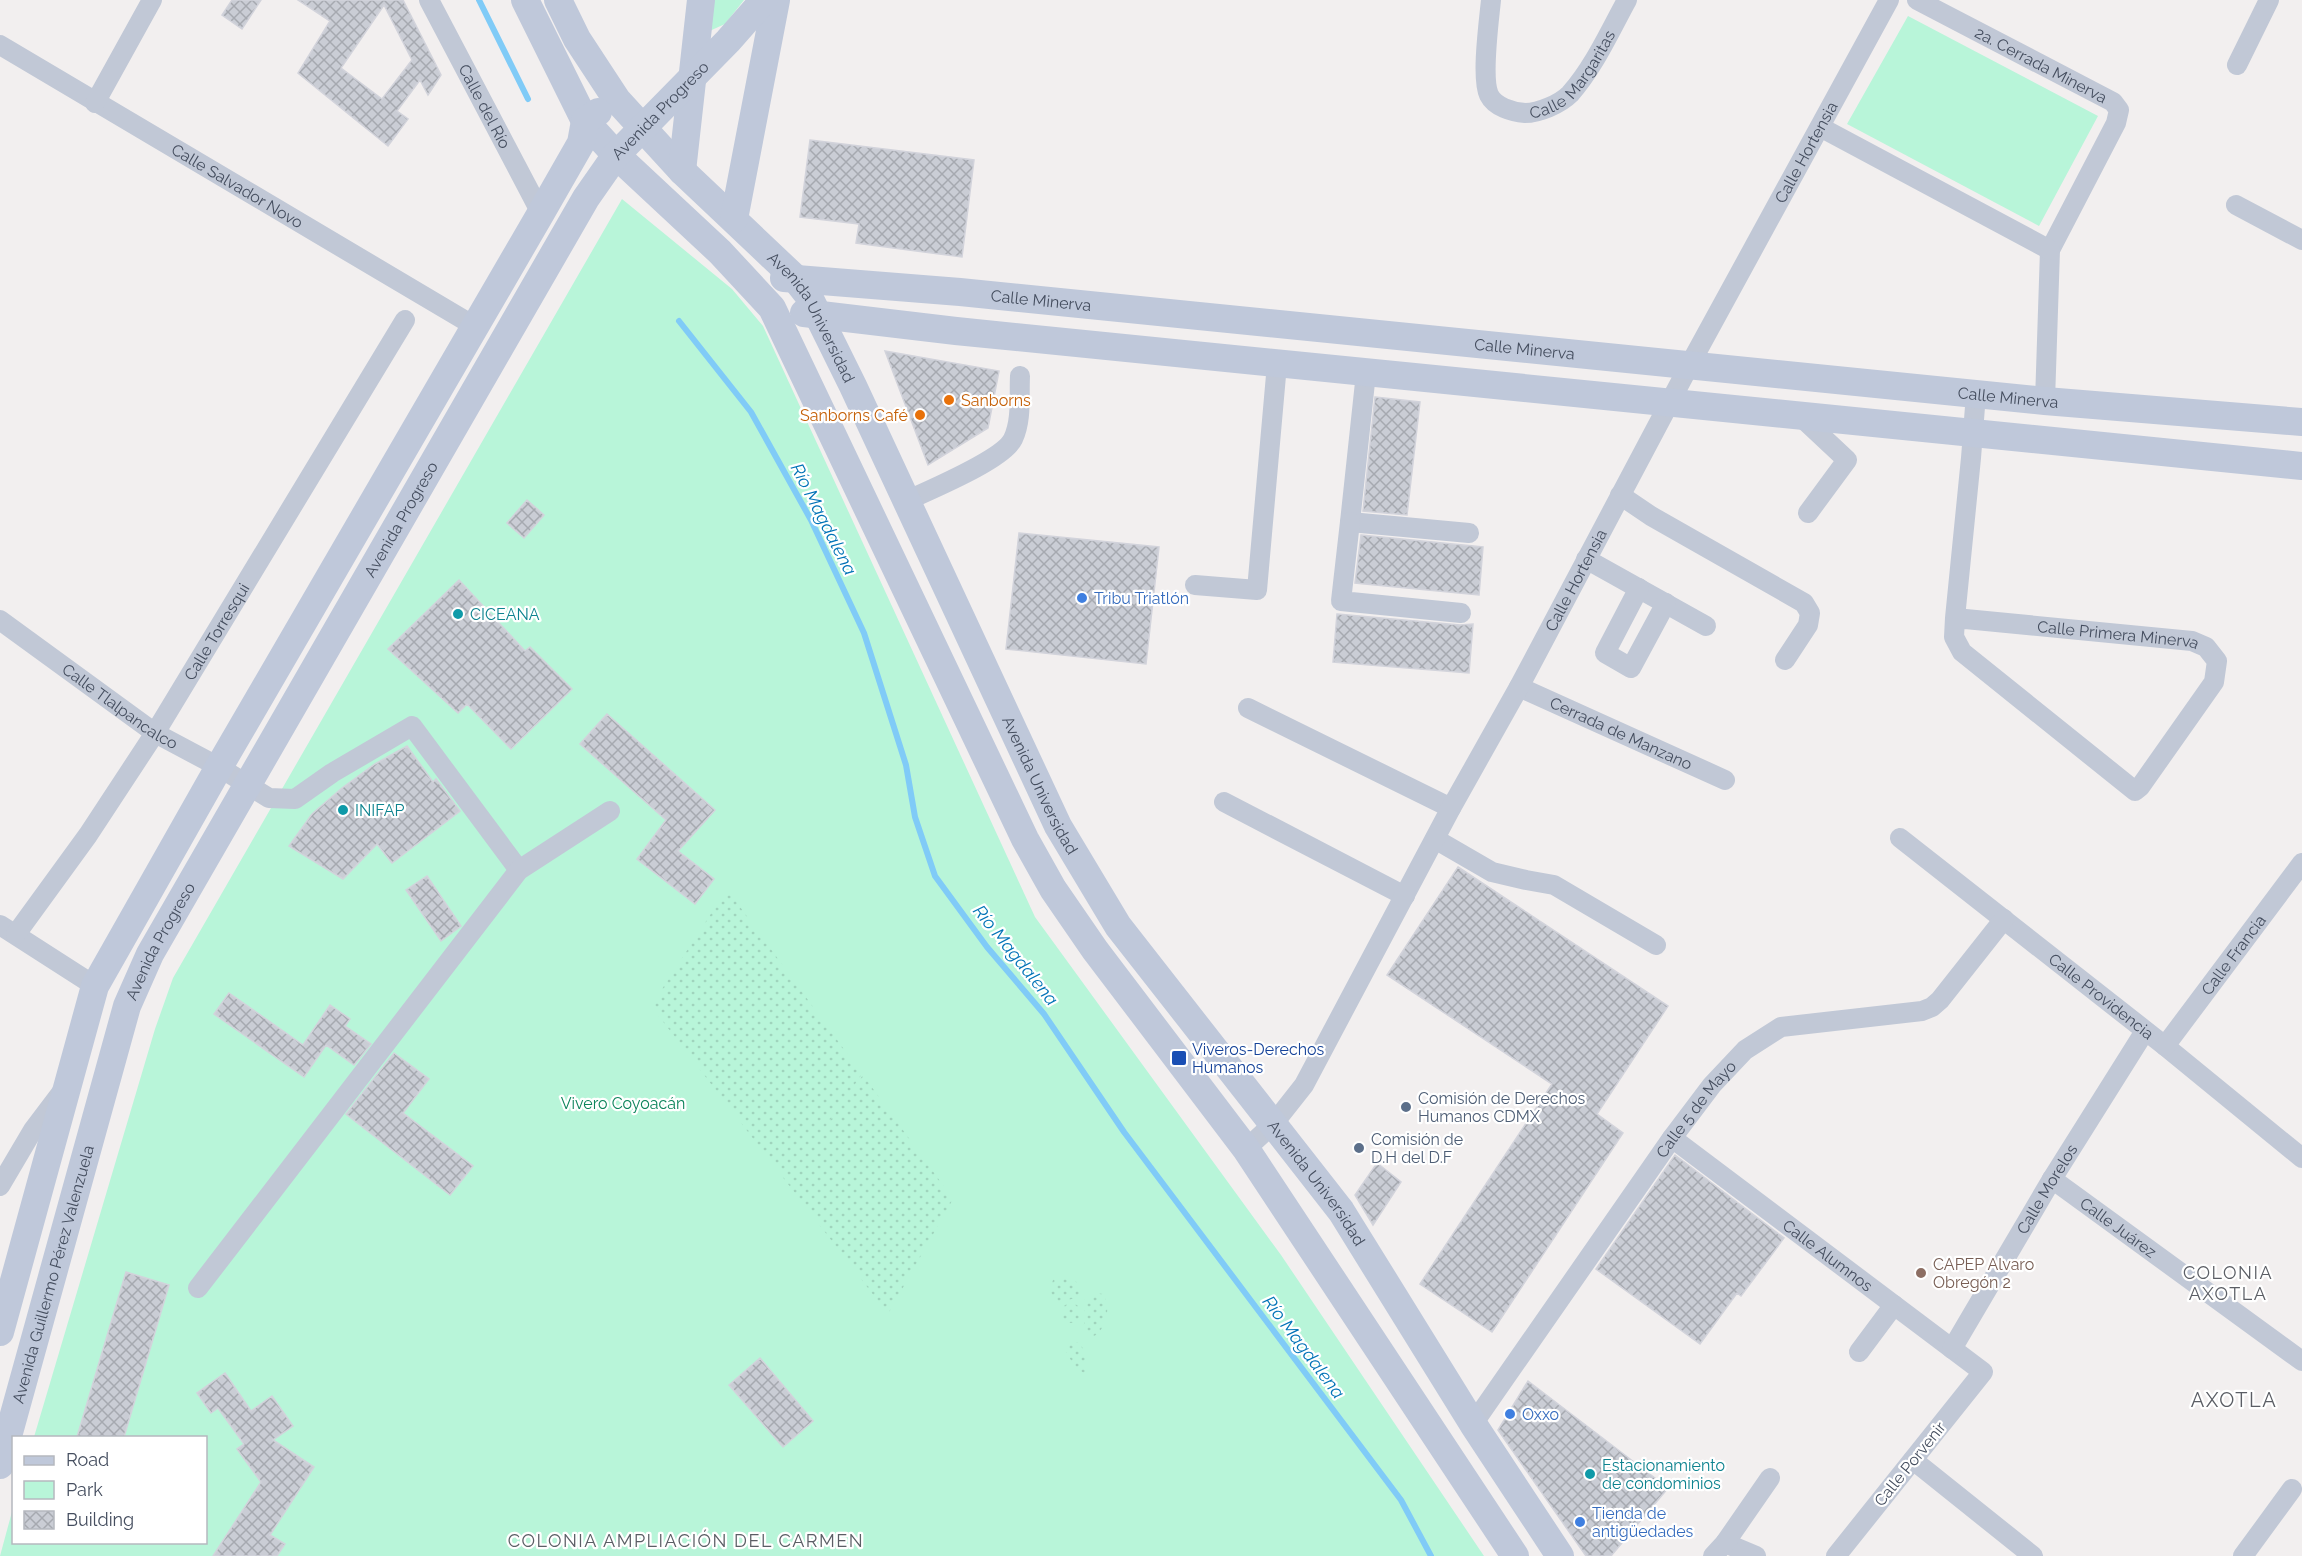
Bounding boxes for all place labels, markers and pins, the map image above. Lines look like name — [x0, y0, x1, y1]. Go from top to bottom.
place label: Sanborns — [961, 391, 1031, 410]
marker: Sanborns — [942, 393, 956, 407]
place label: Sanborns Café — [800, 406, 908, 425]
marker: Sanborns Café — [913, 408, 927, 422]
place label: Tribu Triatlón — [1094, 589, 1189, 608]
marker: Tribu Triatlón — [1075, 591, 1089, 605]
place label: CICEANA — [470, 605, 540, 624]
marker: CICEANA — [451, 607, 465, 621]
place label: INIFAP — [355, 801, 405, 820]
marker: INIFAP — [336, 803, 350, 817]
place label: Viveros-Derechos Humanos — [1192, 1040, 1325, 1077]
marker: Viveros-Derechos Humanos — [1170, 1049, 1188, 1067]
place label: Comisión de Derechos Humanos CDMX — [1418, 1089, 1585, 1126]
marker: Comisión de Derechos Humanos CDMX — [1399, 1100, 1413, 1114]
place label: Comisión de D.H del D.F — [1371, 1130, 1463, 1167]
marker: Comisión de D.H del D.F — [1352, 1141, 1366, 1155]
place label: CAPEP Alvaro Obregón 2 — [1933, 1255, 2034, 1292]
marker: CAPEP Alvaro Obregón 2 — [1914, 1266, 1928, 1280]
place label: Oxxo — [1522, 1405, 1559, 1424]
marker: Oxxo — [1503, 1407, 1517, 1421]
place label: Estacionamiento de condominios — [1602, 1456, 1725, 1493]
marker: Estacionamiento de condominios — [1583, 1467, 1597, 1481]
place label: Tienda de antigüedades — [1592, 1504, 1694, 1541]
marker: Tienda de antigüedades — [1573, 1515, 1587, 1529]

